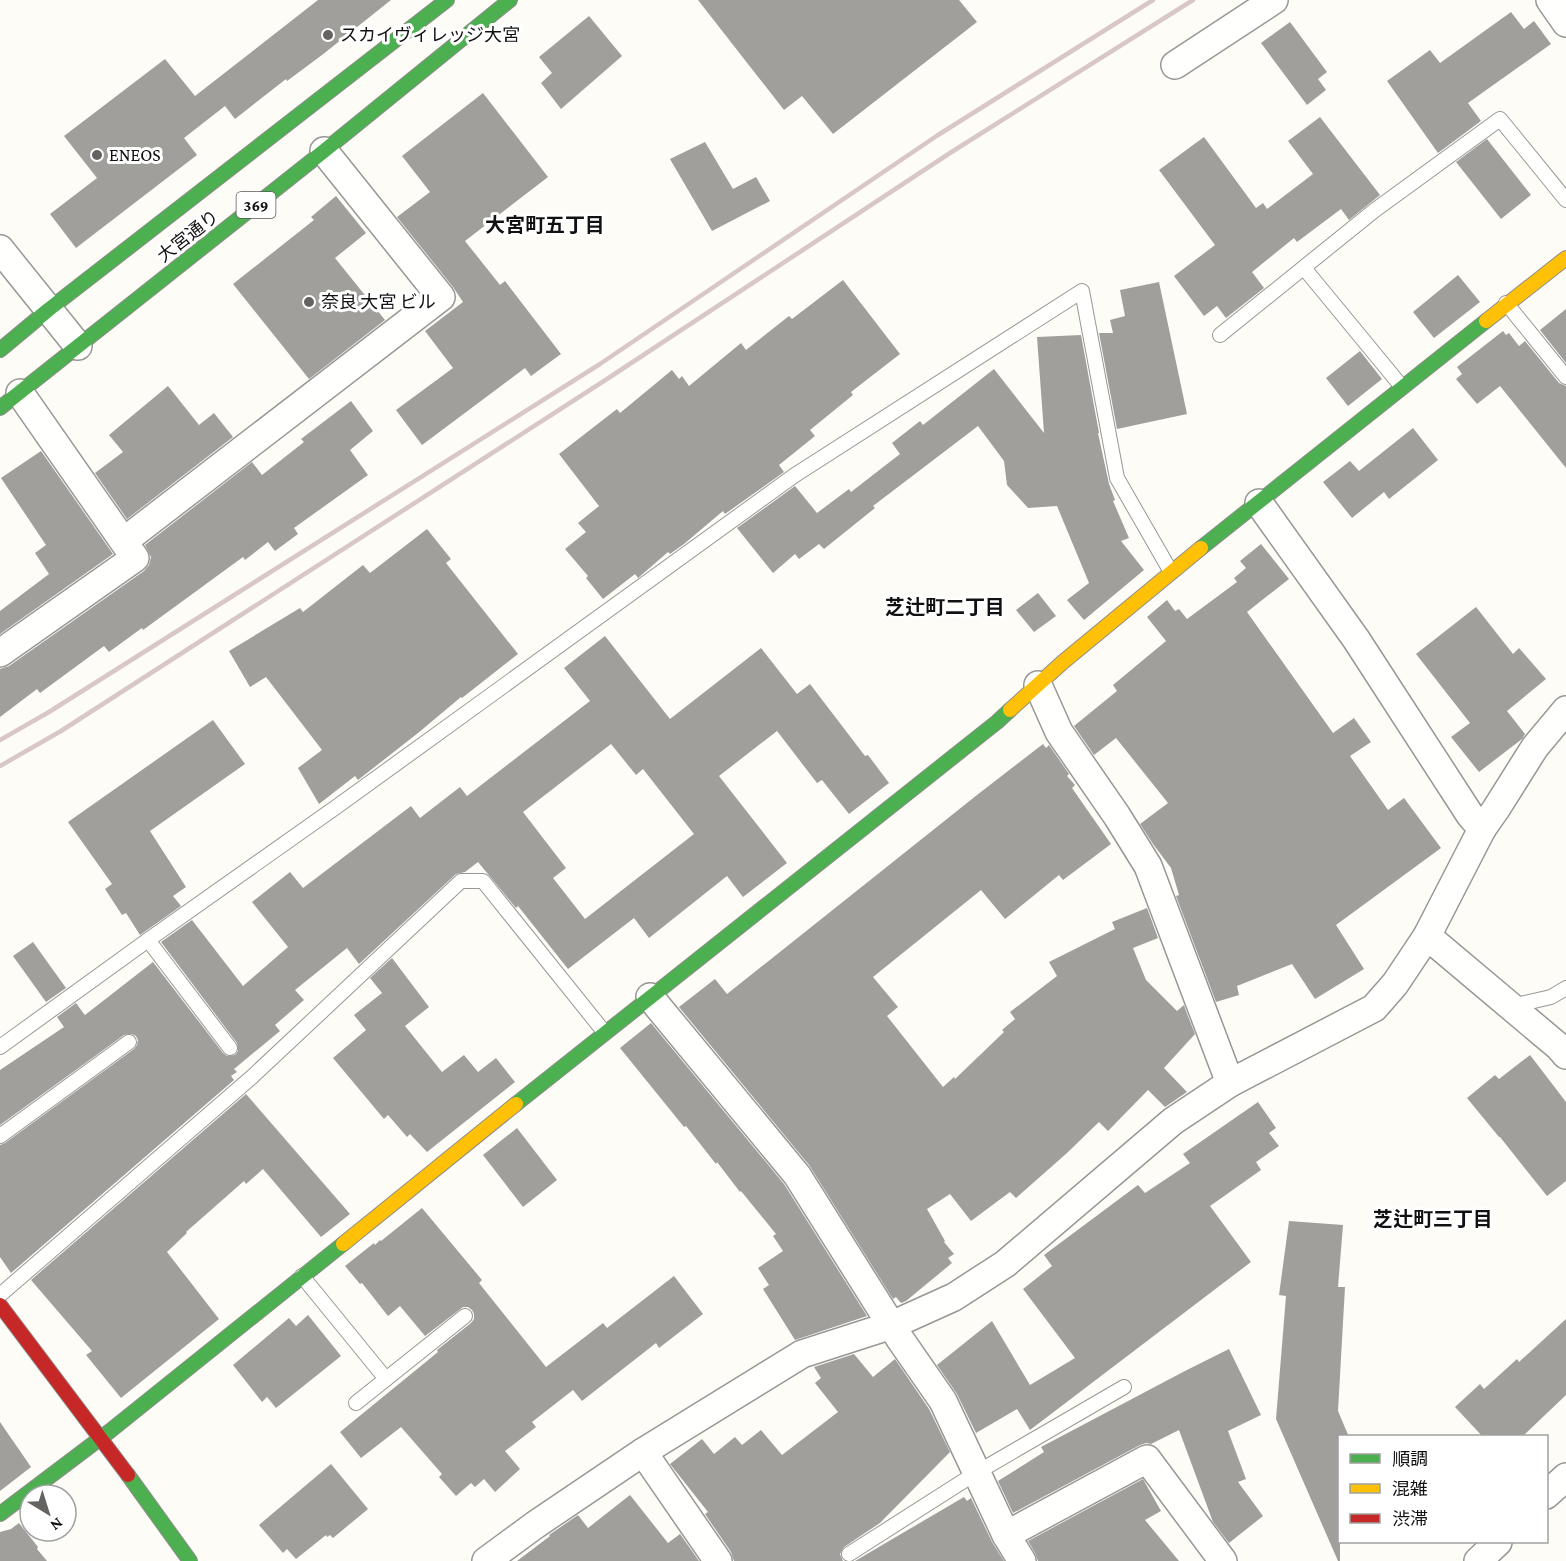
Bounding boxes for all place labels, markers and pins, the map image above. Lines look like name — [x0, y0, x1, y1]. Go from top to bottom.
place label: スカイヴィレッジ大宮 — [340, 25, 520, 45]
marker: スカイヴィレッジ大宮 — [321, 28, 335, 42]
place label: ENEOS — [109, 145, 161, 165]
marker: ENEOS — [90, 148, 104, 162]
place label: 奈良 大宮 ビル — [321, 292, 436, 312]
marker: 奈良 大宮 ビル — [302, 295, 316, 309]

